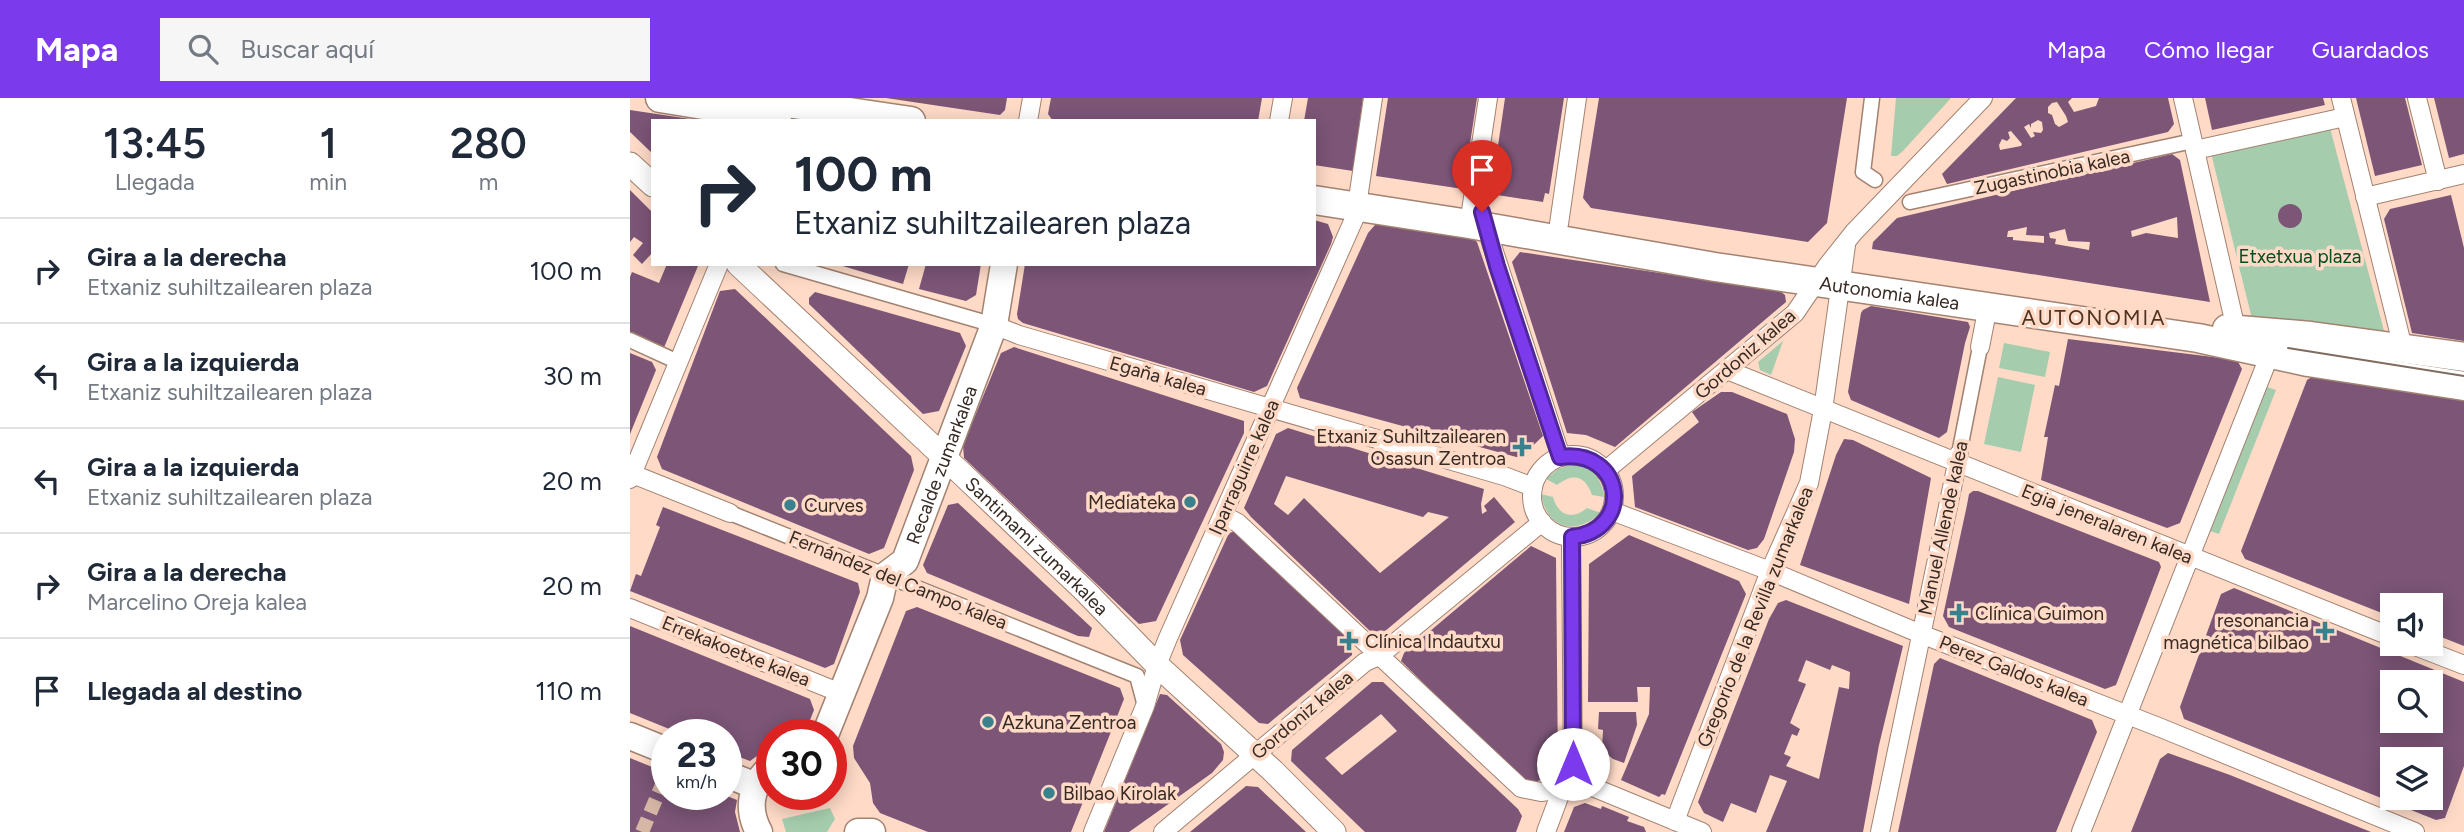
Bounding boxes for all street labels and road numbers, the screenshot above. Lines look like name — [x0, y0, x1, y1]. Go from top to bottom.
street label: Zugastinobia kalea — [1972, 144, 2132, 200]
street label: Autonomia kalea — [1818, 271, 1961, 314]
street label: Gordoniz kalea — [1690, 304, 1800, 404]
street label: Egaña kalea — [1107, 351, 1209, 401]
street label: Recalde zumarkalea — [901, 382, 982, 547]
street label: Iparraguirre kalea — [1204, 396, 1284, 538]
street label: Manuel Allende kalea — [1913, 439, 1973, 617]
street label: Santimami zumarkalea — [961, 472, 1114, 620]
street label: Egia jeneralaren kalea — [2018, 479, 2196, 569]
street label: Gregorio de la Revilla zumarkalea — [1692, 483, 1818, 751]
street label: Fernández del Campo kalea — [786, 526, 1010, 634]
street label: Errekakoetxe kalea — [659, 611, 813, 691]
street label: Perez Galdos kalea — [1936, 631, 2092, 711]
street label: Gordoniz kalea — [1246, 666, 1358, 764]

